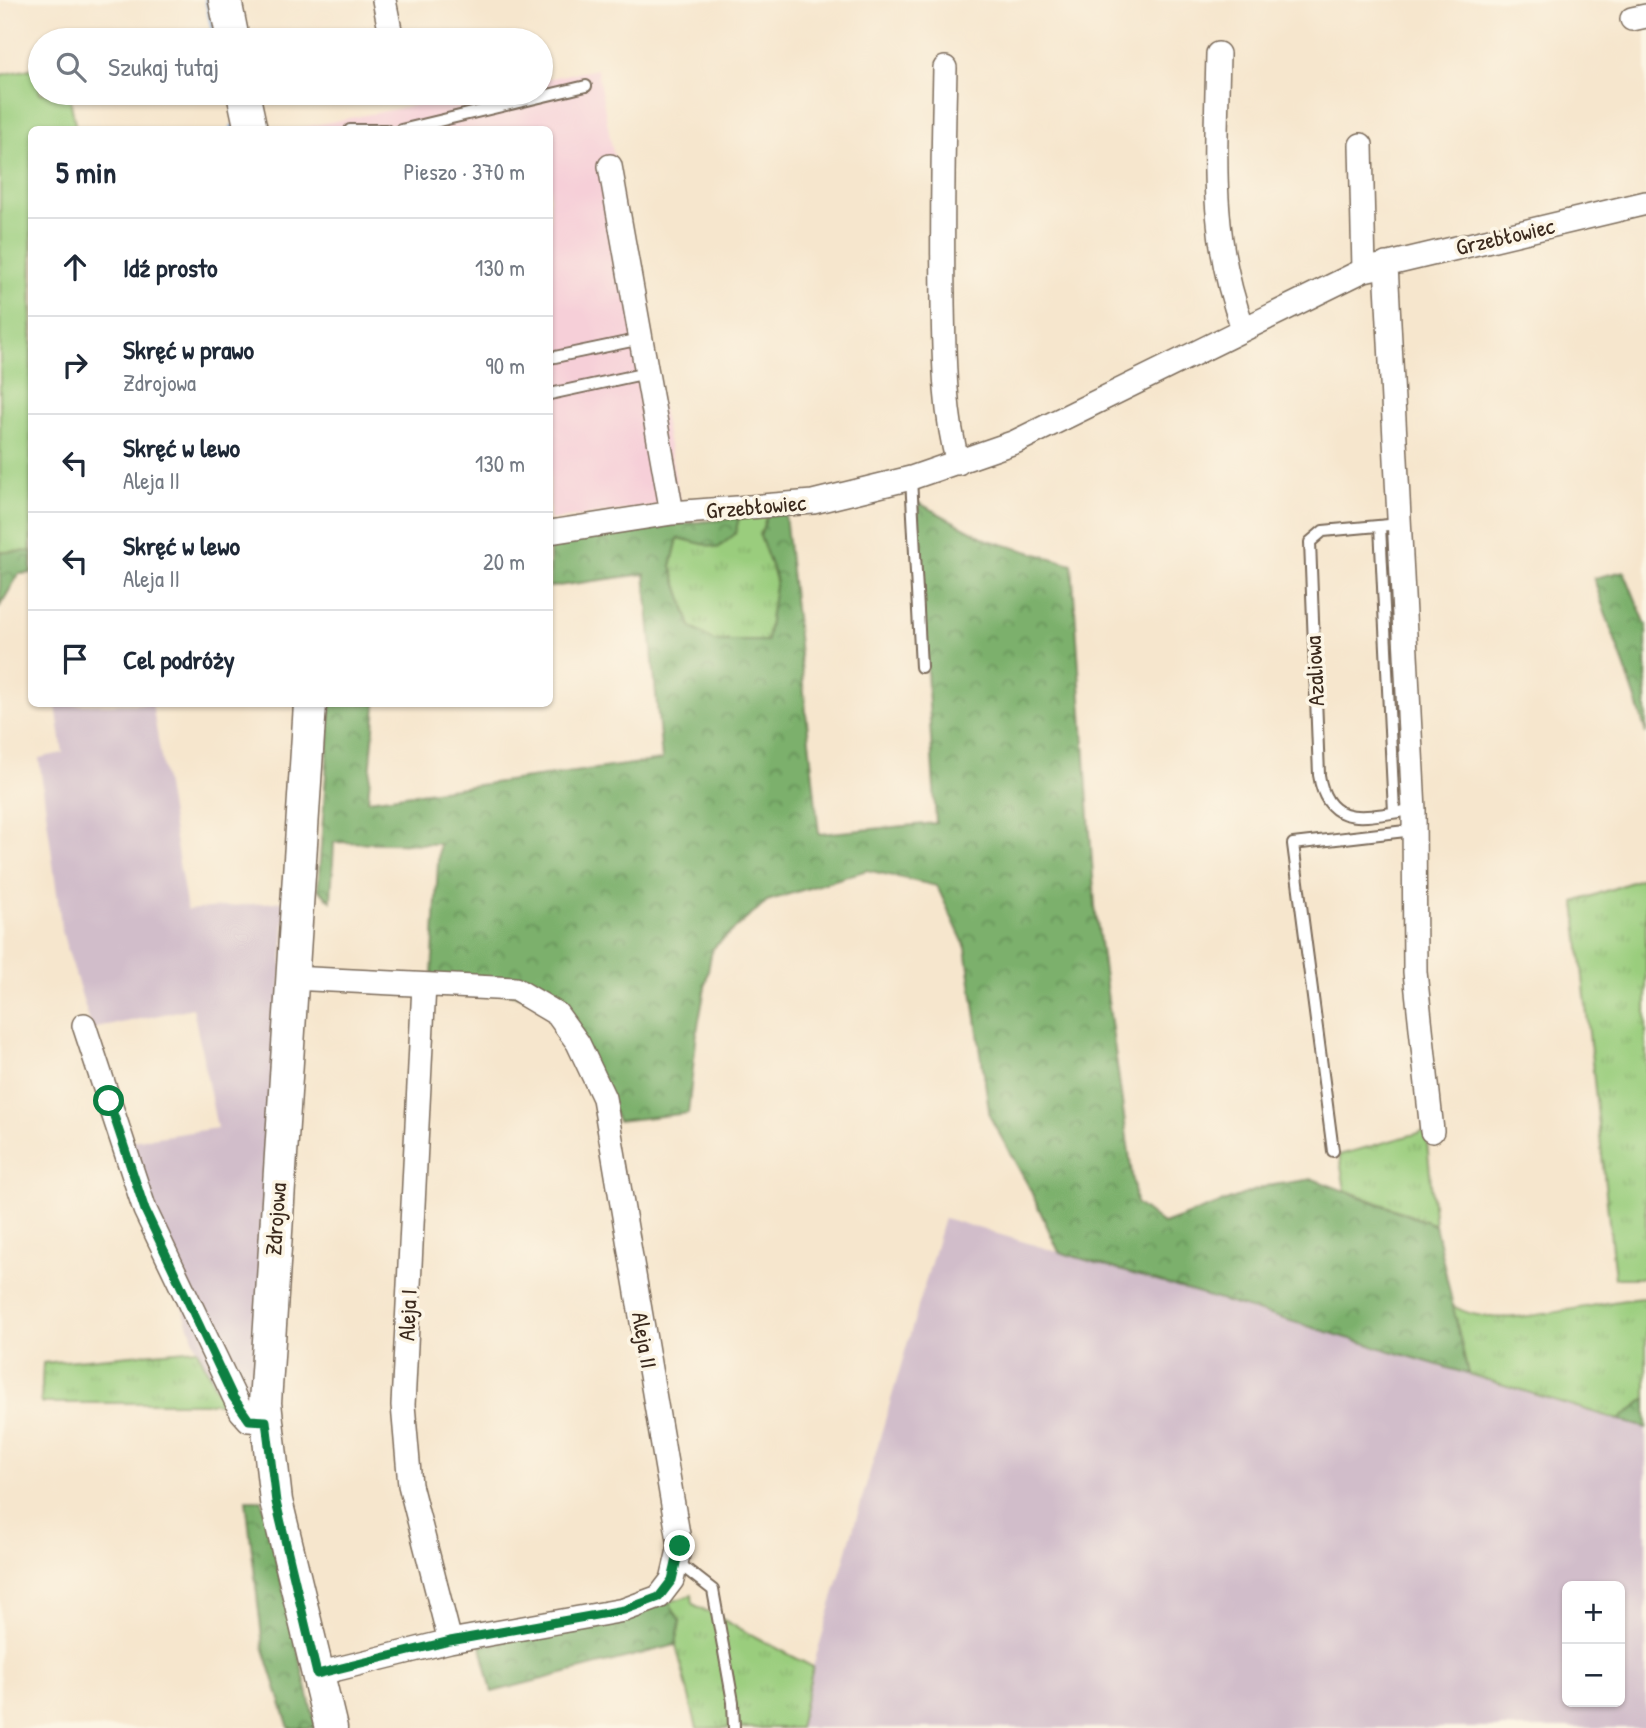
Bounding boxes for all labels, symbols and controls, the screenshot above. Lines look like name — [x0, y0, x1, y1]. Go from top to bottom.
search box — [28, 28, 553, 105]
icon: search — [52, 48, 90, 86]
text: Szukaj tutaj — [108, 49, 219, 84]
text: 5 min — [56, 152, 116, 192]
text: Pieszo · 370 m — [404, 156, 525, 187]
street label: Grzebłowiec — [1453, 210, 1557, 262]
icon: ahead — [56, 248, 94, 286]
text: Idź prosto — [123, 250, 217, 285]
text: 130 m — [475, 252, 525, 283]
text: Skręć w prawo — [123, 332, 254, 367]
icon: right — [56, 346, 94, 384]
text: 90 m — [485, 350, 525, 381]
text: Zdrojowa — [123, 367, 196, 398]
text: Skręć w lewo — [123, 430, 240, 465]
icon: left — [56, 444, 94, 482]
text: 130 m — [475, 448, 525, 479]
text: Aleja II — [123, 465, 180, 496]
street label: Grzebłowiec — [705, 486, 807, 526]
text: Skręć w lewo — [123, 528, 240, 563]
icon: left — [56, 542, 94, 580]
text: 20 m — [483, 546, 525, 577]
text: Aleja II — [123, 563, 180, 594]
street label: Azaliowa — [1297, 635, 1331, 707]
icon: arrive — [56, 640, 94, 678]
text: Cel podróży — [123, 642, 235, 677]
route start — [93, 1085, 124, 1116]
street label: Zdrojowa — [257, 1181, 293, 1257]
street label: Aleja I — [390, 1288, 424, 1342]
street label: Aleja II — [625, 1309, 665, 1371]
route end — [664, 1530, 695, 1561]
map controls — [1562, 1581, 1625, 1707]
button: + — [1562, 1581, 1625, 1644]
button: − — [1562, 1644, 1625, 1707]

